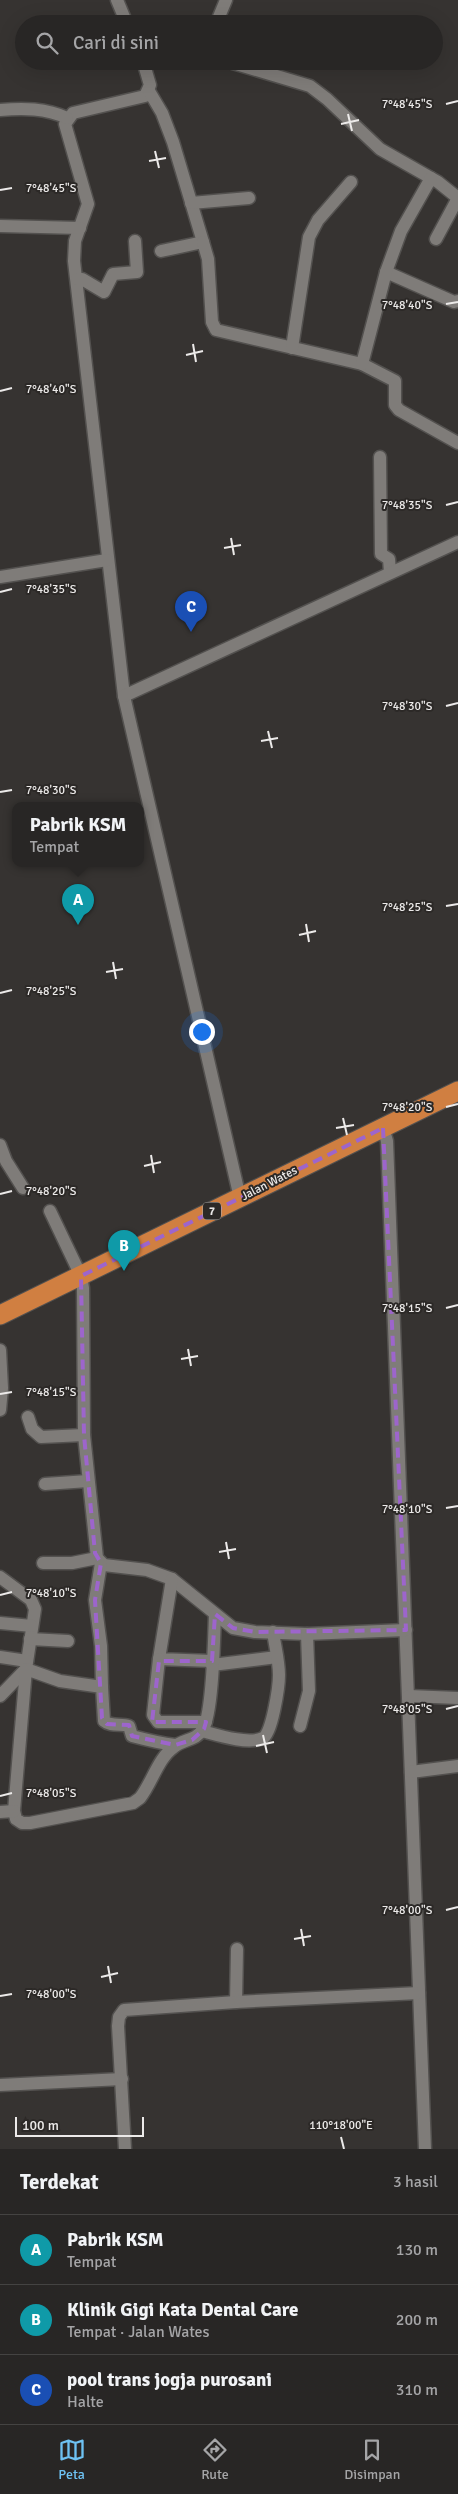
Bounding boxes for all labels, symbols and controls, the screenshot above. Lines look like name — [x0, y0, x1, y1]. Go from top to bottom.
search box — [15, 15, 443, 70]
icon: search — [33, 29, 61, 57]
text: Cari di sini — [73, 31, 159, 55]
text: 7°48'45"S — [382, 97, 433, 112]
text: 7°48'45"S — [26, 181, 77, 196]
text: 7°48'40"S — [382, 298, 433, 313]
text: 7°48'40"S — [26, 382, 77, 397]
text: 7°48'35"S — [382, 498, 433, 513]
text: 7°48'35"S — [26, 582, 77, 597]
pin: C — [175, 591, 207, 632]
text: 7°48'30"S — [382, 699, 433, 714]
text: 7°48'30"S — [26, 783, 77, 798]
popup — [12, 802, 144, 867]
text: Pabrik KSM — [30, 813, 126, 837]
text: Tempat — [30, 837, 79, 857]
pin: A — [62, 884, 94, 925]
text: 7°48'25"S — [382, 900, 433, 915]
text: 7°48'25"S — [26, 984, 77, 999]
your location — [189, 1019, 215, 1045]
text: 7°48'20"S — [382, 1100, 433, 1115]
street label: Jalan Wates — [239, 1163, 300, 1204]
text: 7°48'20"S — [26, 1184, 77, 1199]
road number: 7 — [203, 1202, 221, 1220]
pin: B — [108, 1230, 140, 1271]
text: 7°48'15"S — [382, 1301, 433, 1316]
text: 7°48'15"S — [26, 1385, 77, 1400]
text: 7°48'10"S — [382, 1502, 433, 1517]
text: 7°48'10"S — [26, 1586, 77, 1601]
text: 7°48'05"S — [382, 1702, 433, 1717]
text: 7°48'05"S — [26, 1786, 77, 1801]
text: 7°48'00"S — [382, 1903, 433, 1918]
text: 7°48'00"S — [26, 1987, 77, 2002]
scale bar — [15, 2114, 144, 2137]
text: 100 m — [22, 2117, 59, 2134]
text: 110°18'00"E — [309, 2118, 373, 2133]
text: Terdekat — [20, 2169, 99, 2195]
text: 3 hasil — [393, 2172, 438, 2192]
text: Pabrik KSM — [67, 2228, 164, 2252]
text: A — [31, 2240, 41, 2260]
text: 130 m — [396, 2240, 438, 2260]
text: Tempat — [67, 2252, 116, 2272]
text: Klinik Gigi Kata Dental Care — [67, 2298, 298, 2322]
text: B — [31, 2310, 41, 2330]
text: 200 m — [396, 2310, 438, 2330]
text: Tempat · Jalan Wates — [67, 2322, 210, 2342]
text: pool trans jogja purosani — [67, 2368, 272, 2392]
text: C — [31, 2380, 41, 2400]
text: 310 m — [396, 2380, 438, 2400]
text: Halte — [67, 2392, 104, 2412]
tab: Peta — [58, 2436, 86, 2483]
tab: Rute — [201, 2436, 229, 2483]
tab: Disimpan — [344, 2436, 400, 2483]

